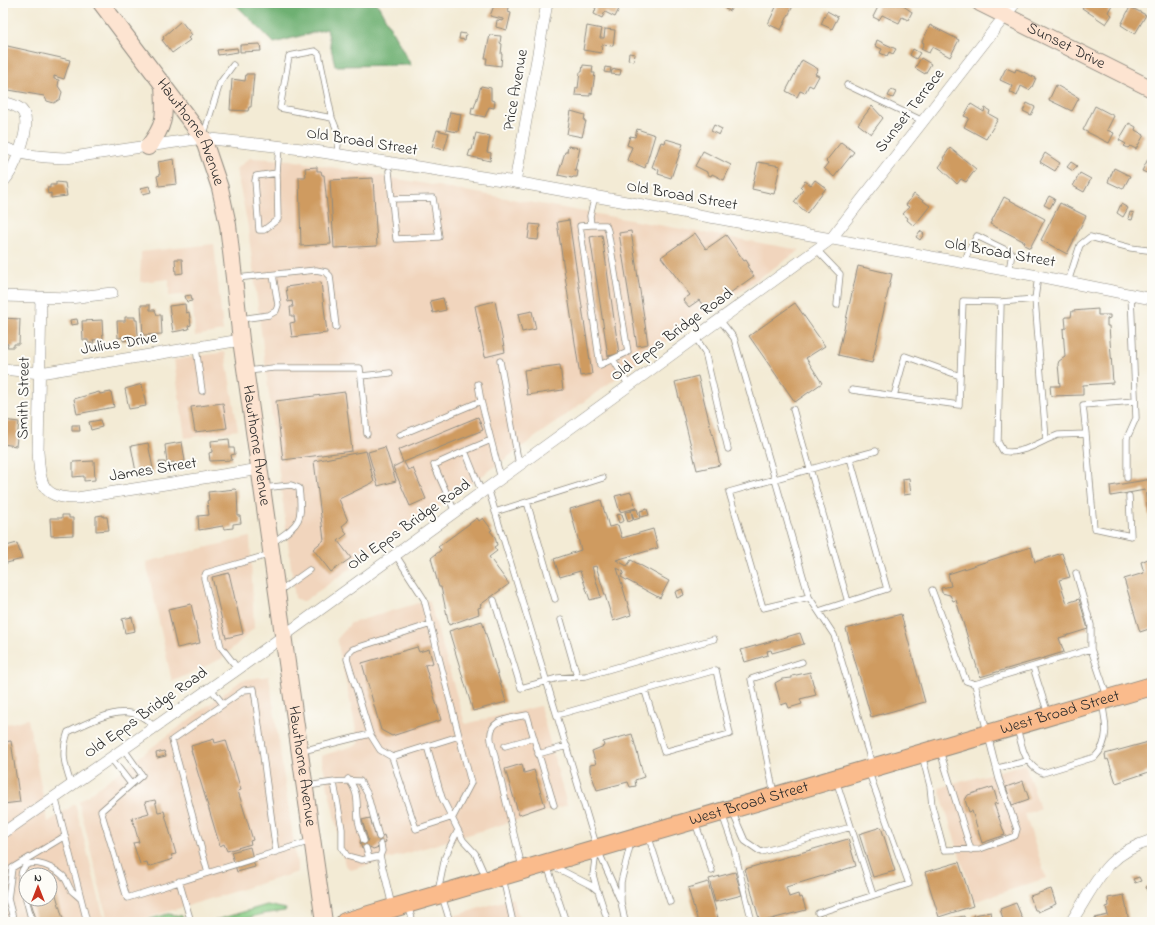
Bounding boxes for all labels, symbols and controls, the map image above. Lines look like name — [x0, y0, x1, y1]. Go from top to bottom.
street label: Sunset Drive — [1022, 16, 1110, 76]
street label: Price Avenue — [497, 47, 535, 133]
street label: Sunset Terrace — [869, 63, 951, 158]
street label: Hawthorne Avenue — [150, 73, 231, 190]
street label: Old Broad Street — [305, 121, 420, 163]
street label: Old Broad Street — [625, 174, 740, 218]
street label: Old Broad Street — [943, 231, 1058, 275]
street label: Old Epps Bridge Road — [606, 282, 738, 388]
street label: Julius Drive — [79, 326, 160, 362]
street label: Smith Street — [11, 356, 37, 440]
street label: Hawthorne Avenue — [236, 383, 277, 508]
street label: James Street — [107, 451, 199, 489]
street label: Old Epps Bridge Road — [342, 473, 476, 577]
street label: Old Epps Bridge Road — [79, 661, 213, 765]
street label: West Broad Street — [998, 684, 1123, 742]
street label: Hawthorne Avenue — [281, 704, 322, 829]
street label: West Broad Street — [687, 775, 812, 833]
north arrow — [18, 867, 58, 907]
text: N — [34, 870, 42, 886]

